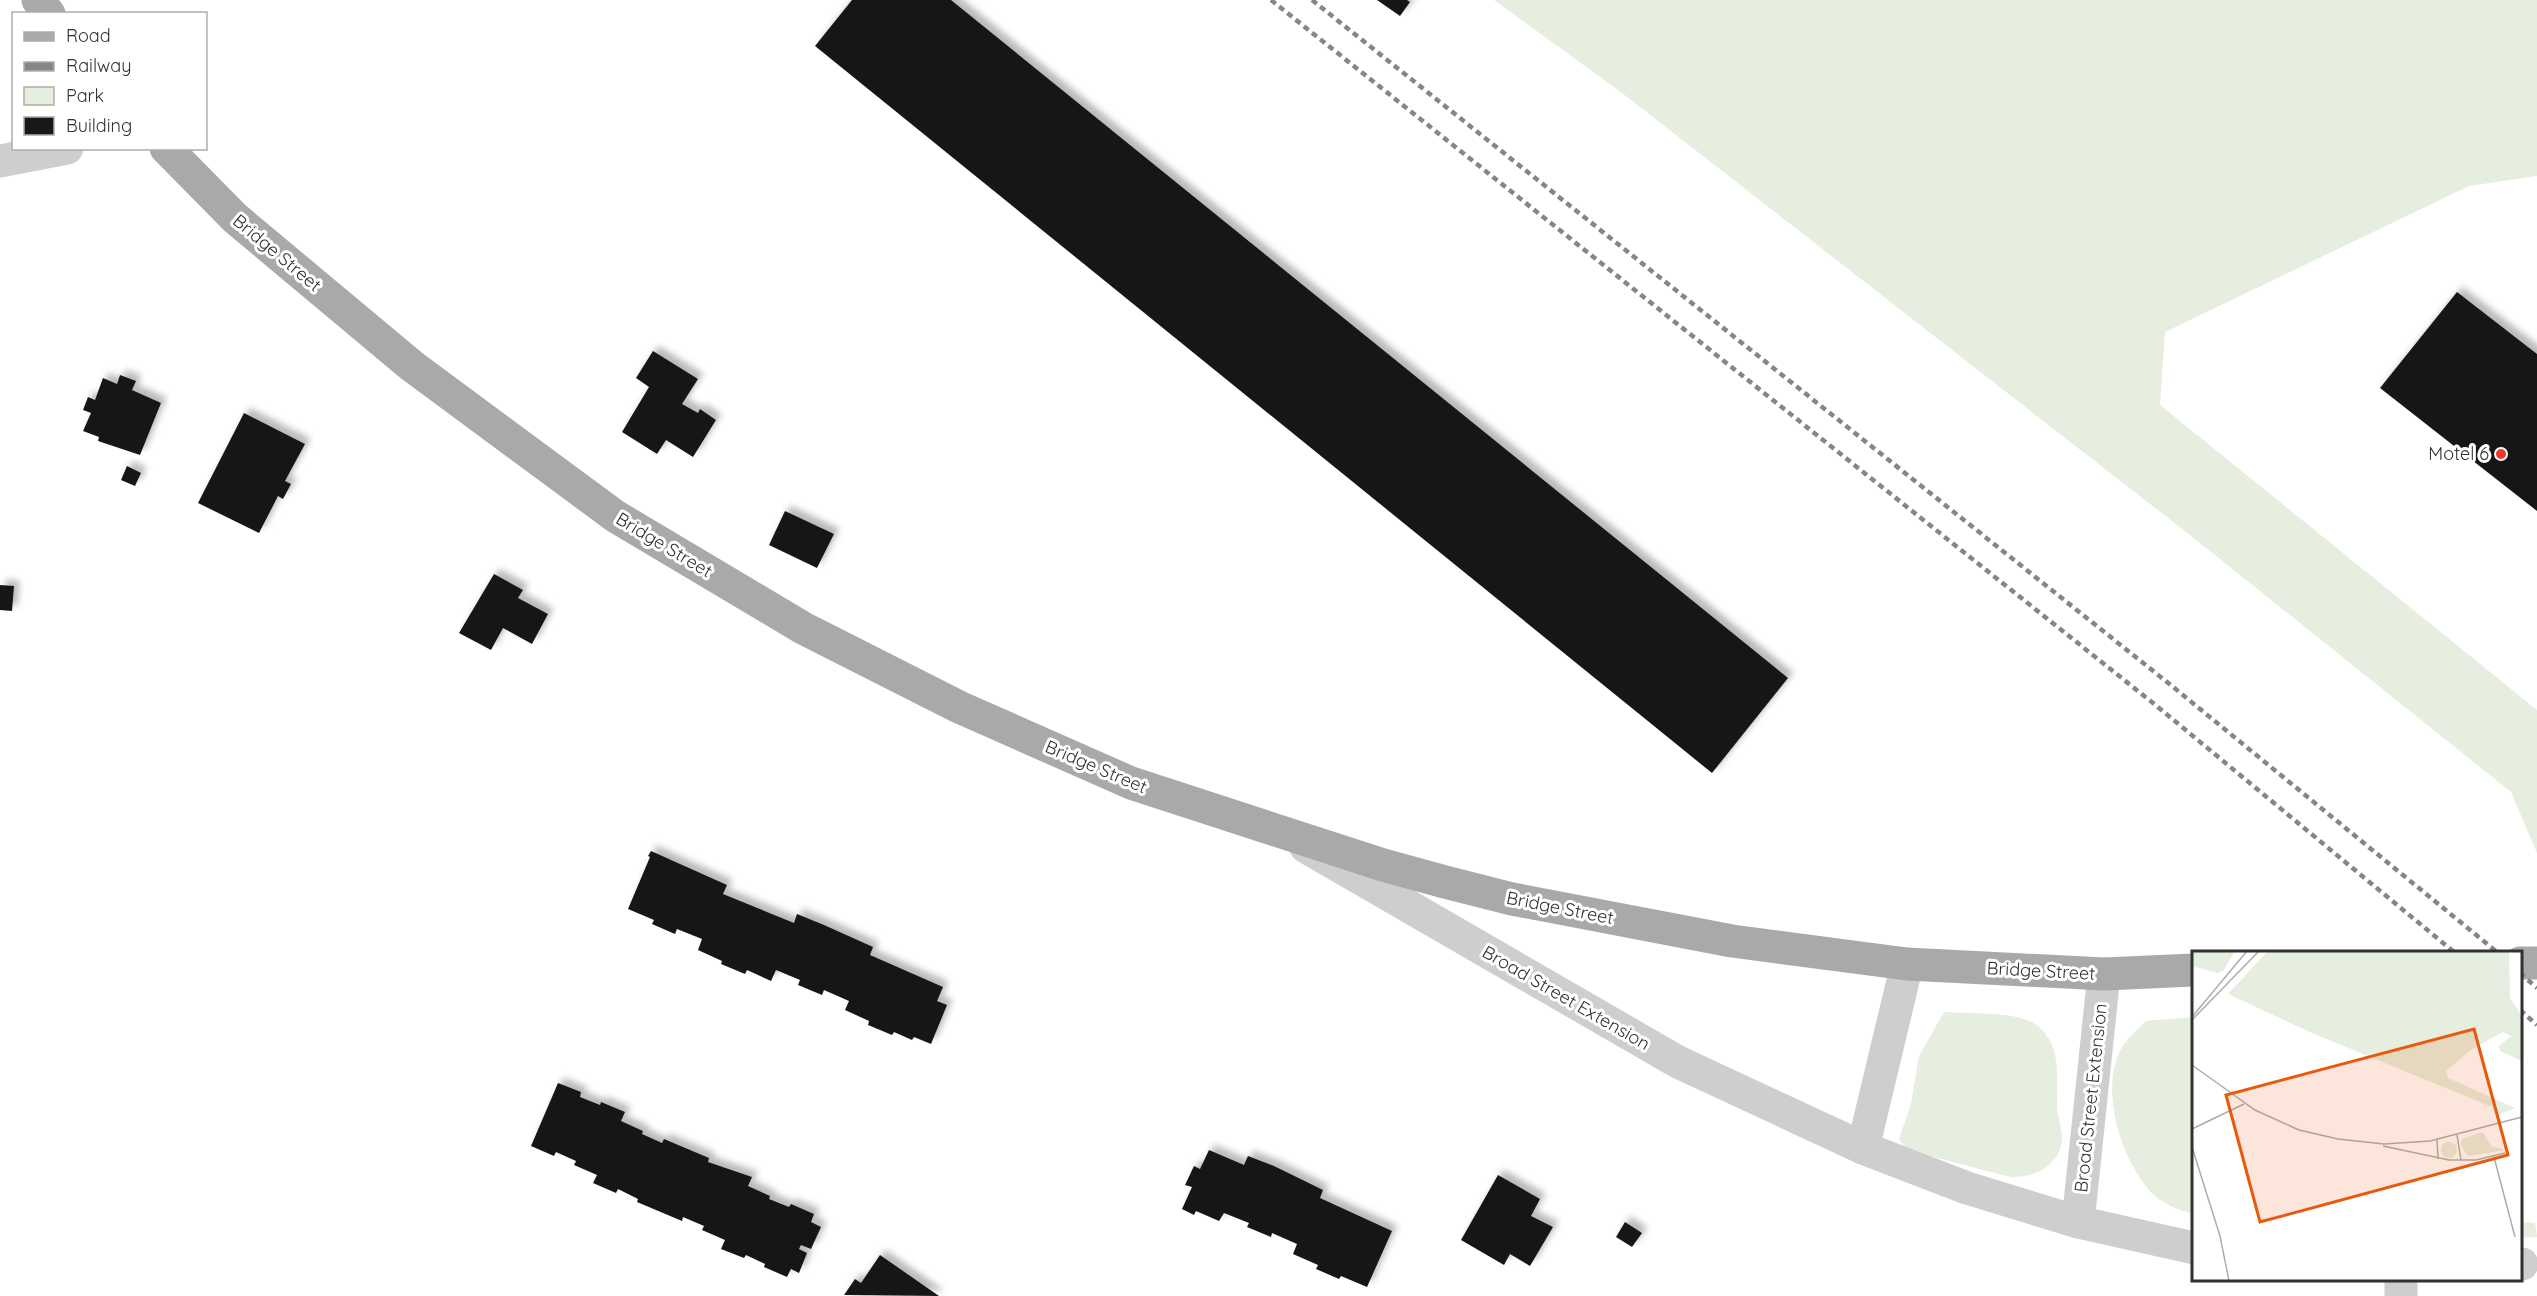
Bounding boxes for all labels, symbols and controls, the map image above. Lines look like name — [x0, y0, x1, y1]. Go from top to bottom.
legend — [12, 12, 207, 150]
text: Road — [66, 24, 111, 47]
text: Railway — [66, 54, 132, 77]
text: Park — [66, 84, 104, 107]
text: Building — [66, 114, 132, 137]
street label: Bridge Street — [228, 209, 326, 296]
place label: Motel 6 — [2428, 442, 2489, 465]
marker: Motel 6 — [2494, 447, 2508, 461]
street label: Bridge Street — [612, 507, 717, 582]
street label: Bridge Street — [1042, 735, 1151, 798]
street label: Bridge Street — [1505, 886, 1616, 929]
street label: Broad Street Extension — [1478, 940, 1654, 1055]
inset map — [2192, 951, 2522, 1281]
street label: Bridge Street — [1986, 956, 2096, 985]
street label: Broad Street Extension — [2069, 1002, 2112, 1194]

